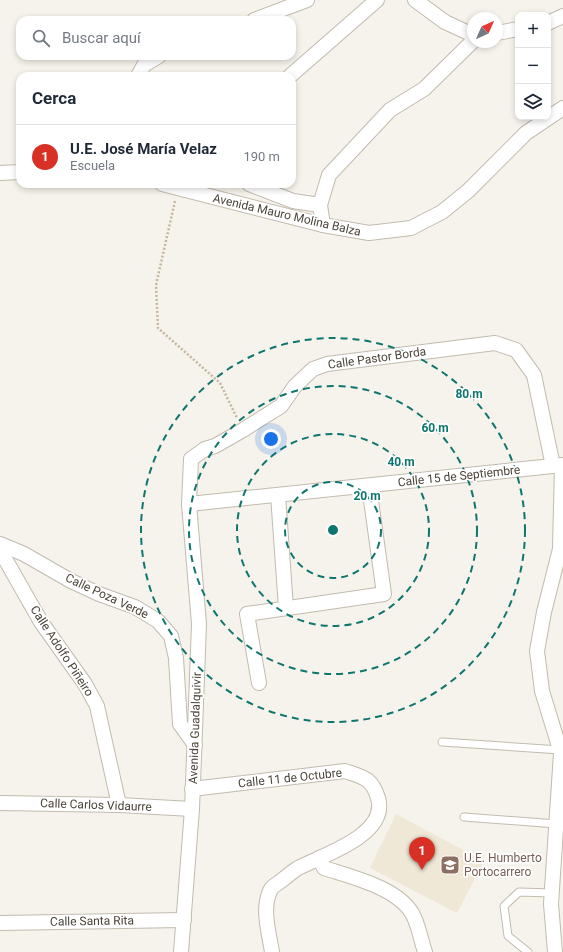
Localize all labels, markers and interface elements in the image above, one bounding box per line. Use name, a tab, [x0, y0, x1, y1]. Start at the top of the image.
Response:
north arrow	[467, 12, 503, 48]
map controls	[515, 12, 551, 120]
button: +	[515, 12, 551, 48]
search box	[16, 16, 296, 60]
icon: search	[30, 27, 52, 49]
text: Buscar aquí	[62, 29, 141, 47]
button: −	[515, 48, 551, 84]
button: layers	[515, 84, 551, 120]
text: Cerca	[32, 88, 76, 108]
text: U.E. José María Velaz	[70, 140, 217, 158]
text: 1	[41, 149, 49, 164]
text: 190 m	[243, 149, 280, 164]
text: Escuela	[70, 158, 115, 173]
street label: Avenida Mauro Molina Balza	[212, 191, 362, 239]
street label: Calle Pastor Borda	[327, 344, 427, 372]
text: 80 m	[455, 387, 483, 401]
text: 60 m	[421, 421, 449, 435]
your location	[261, 429, 281, 449]
text: 40 m	[387, 455, 415, 469]
street label: Calle 15 de Septiembre	[397, 463, 521, 489]
text: 20 m	[353, 489, 381, 503]
centre of rings	[326, 523, 340, 537]
street label: Calle Poza Verde	[63, 571, 151, 621]
street label: Calle Adolfo Piñeiro	[28, 603, 97, 699]
street label: Avenida Guadalquivir	[186, 672, 204, 784]
street label: Calle 11 de Octubre	[237, 766, 343, 790]
street label: Calle Carlos Vidaurre	[40, 796, 152, 814]
pin: 1	[409, 837, 435, 870]
place label: U.E. Humberto Portocarrero	[464, 851, 542, 879]
school or university icon: U.E. Humberto Portocarrero	[439, 854, 461, 876]
street label: Calle Santa Rita	[50, 913, 134, 929]

